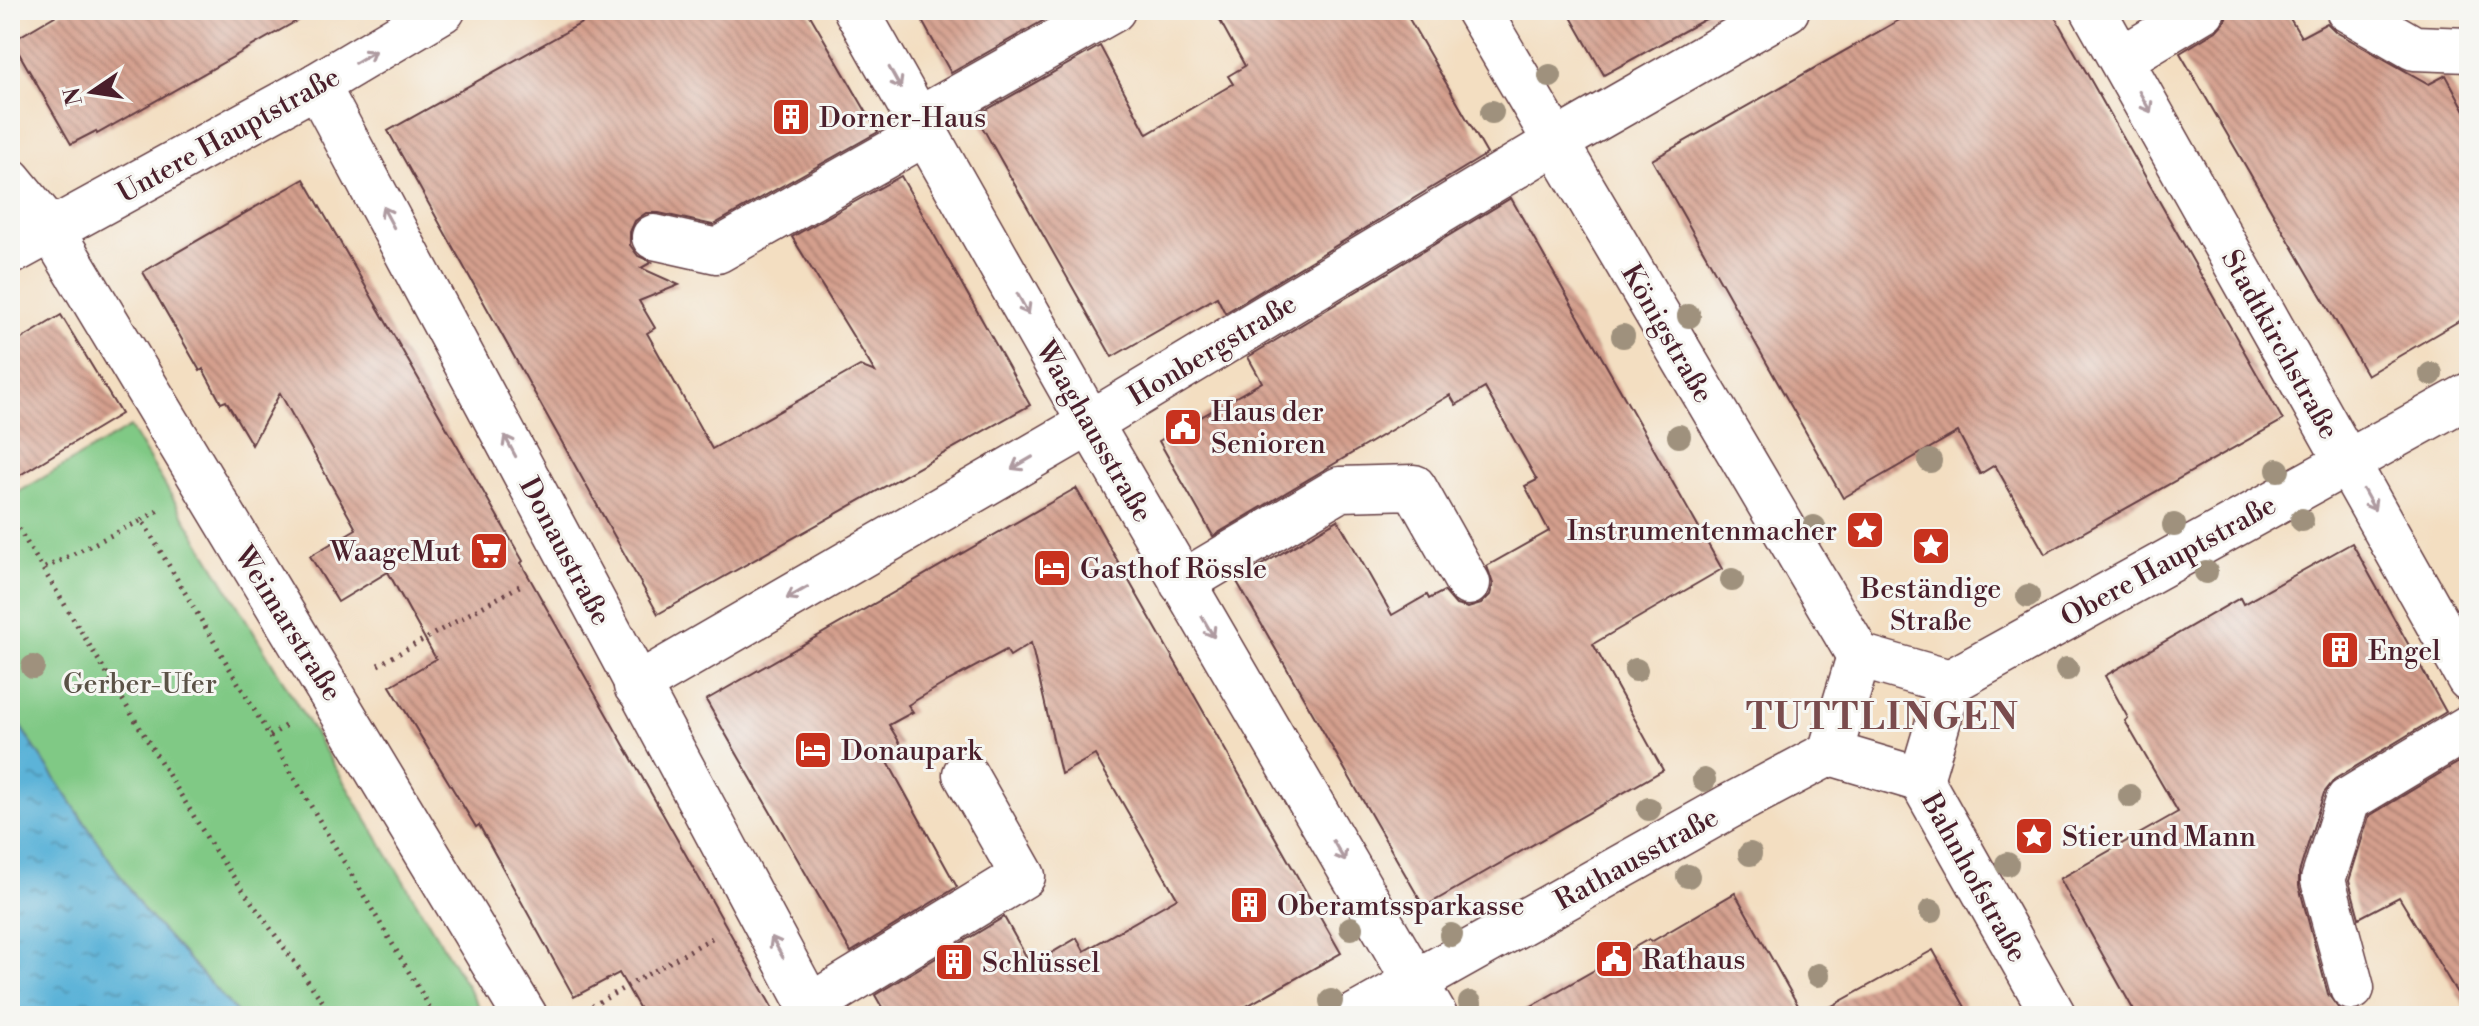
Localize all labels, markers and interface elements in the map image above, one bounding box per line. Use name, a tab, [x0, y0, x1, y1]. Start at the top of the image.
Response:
one-way arrow	[353, 48, 376, 64]
north arrow	[52, 52, 132, 132]
street label: Untere Hauptstraße	[111, 60, 346, 211]
one-way arrow	[887, 66, 903, 89]
text: N	[59, 84, 89, 108]
one-way arrow	[2138, 90, 2153, 114]
building icon: Dorner-Haus	[770, 96, 812, 138]
place label: Dorner-Haus	[819, 101, 986, 136]
one-way arrow	[379, 206, 395, 229]
street label: Stadtkirchstraße	[2213, 244, 2346, 446]
street label: Königstraße	[1613, 258, 1721, 410]
street label: Honbergstraße	[1122, 286, 1303, 414]
one-way arrow	[1015, 292, 1031, 315]
street label: Waaghausstraße	[1027, 334, 1160, 529]
place label: Haus der Senioren	[1211, 395, 1326, 462]
public building icon: Haus der Senioren	[1162, 406, 1204, 448]
one-way arrow	[502, 435, 518, 459]
one-way arrow	[1011, 455, 1034, 471]
street label: Donaustraße	[511, 472, 618, 632]
street label: Obere Hauptstraße	[2055, 488, 2283, 635]
one-way arrow	[2361, 488, 2377, 511]
place icon: Instrumentenmacher	[1844, 509, 1886, 551]
place label: Instrumentenmacher	[1567, 514, 1837, 549]
place icon: Beständige Straße	[1910, 525, 1952, 567]
supermarket icon: WaageMut	[468, 530, 510, 572]
place label: WaageMut	[329, 535, 461, 570]
street label: Weimarstraße	[226, 539, 349, 708]
hotel icon: Gasthof Rössle	[1031, 547, 1073, 589]
place label: Gasthof Rössle	[1080, 552, 1267, 587]
place label: Beständige Straße	[1860, 572, 2001, 639]
one-way arrow	[786, 585, 809, 601]
one-way arrow	[1200, 615, 1216, 638]
building icon: Engel	[2319, 629, 2361, 671]
place label: Engel	[2368, 634, 2441, 669]
park label: Gerber-Ufer	[63, 667, 217, 702]
district label: TUTTLINGEN	[1746, 696, 2020, 741]
hotel icon: Donaupark	[792, 729, 834, 771]
place label: Donaupark	[841, 734, 983, 769]
street label: Bahnhofstraße	[1912, 786, 2035, 968]
street label: Rathausstraße	[1549, 800, 1725, 919]
place icon: Stier und Mann	[2013, 815, 2055, 857]
place label: Stier und Mann	[2062, 820, 2256, 855]
one-way arrow	[1331, 839, 1347, 862]
building icon: Oberamtssparkasse	[1228, 884, 1270, 926]
place label: Oberamtssparkasse	[1277, 889, 1525, 924]
one-way arrow	[769, 936, 785, 960]
public building icon: Rathaus	[1593, 938, 1635, 980]
building icon: Schlüssel	[933, 941, 975, 983]
place label: Rathaus	[1642, 943, 1746, 978]
place label: Schlüssel	[982, 946, 1100, 981]

